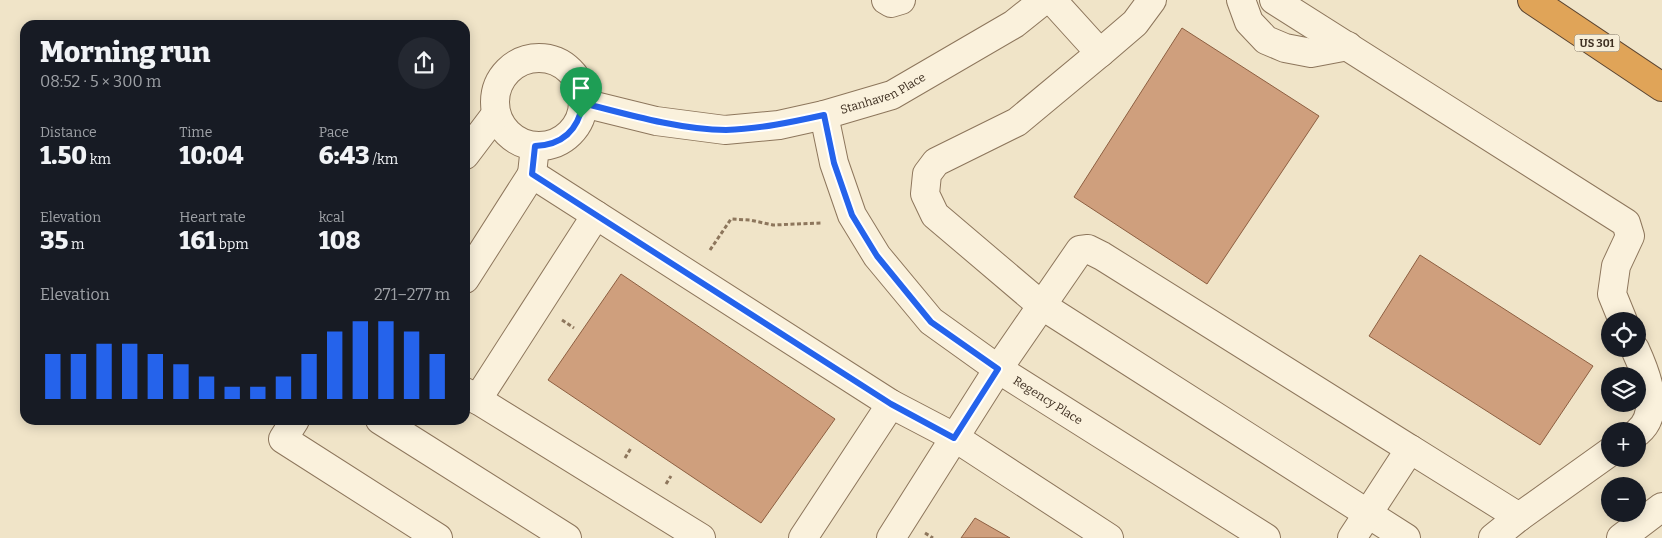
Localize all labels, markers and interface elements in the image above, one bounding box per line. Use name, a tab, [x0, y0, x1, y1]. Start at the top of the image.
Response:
road number: US 301	[1574, 34, 1620, 52]
text: Morning run	[40, 36, 210, 69]
button: share	[398, 37, 450, 89]
pin	[560, 67, 602, 118]
street label: Stanhaven Place	[839, 70, 928, 117]
text: 08:52 · 5 × 300 m	[40, 72, 161, 91]
icon: arrive	[567, 74, 595, 102]
text: Distance	[40, 124, 97, 141]
text: Time	[179, 124, 212, 141]
text: Pace	[319, 124, 349, 141]
text: 1.50	[40, 141, 87, 171]
text: 10:04	[179, 141, 244, 171]
text: 6:43	[319, 141, 370, 171]
text: km	[87, 151, 111, 168]
text: /km	[370, 151, 398, 168]
text: Elevation	[40, 209, 101, 226]
text: Heart rate	[179, 209, 246, 226]
text: kcal	[319, 209, 345, 226]
text: 35	[40, 226, 68, 256]
text: 161	[179, 226, 216, 256]
text: 108	[319, 226, 361, 256]
text: m	[68, 236, 84, 253]
text: bpm	[216, 236, 249, 253]
text: Elevation	[40, 285, 110, 304]
text: 271–277 m	[374, 285, 450, 304]
map controls	[1601, 312, 1646, 522]
button: locate	[1601, 312, 1646, 357]
button: layers	[1601, 367, 1646, 412]
street label: Regency Place	[1011, 373, 1085, 427]
button: +	[1601, 422, 1646, 467]
button: −	[1601, 477, 1646, 522]

